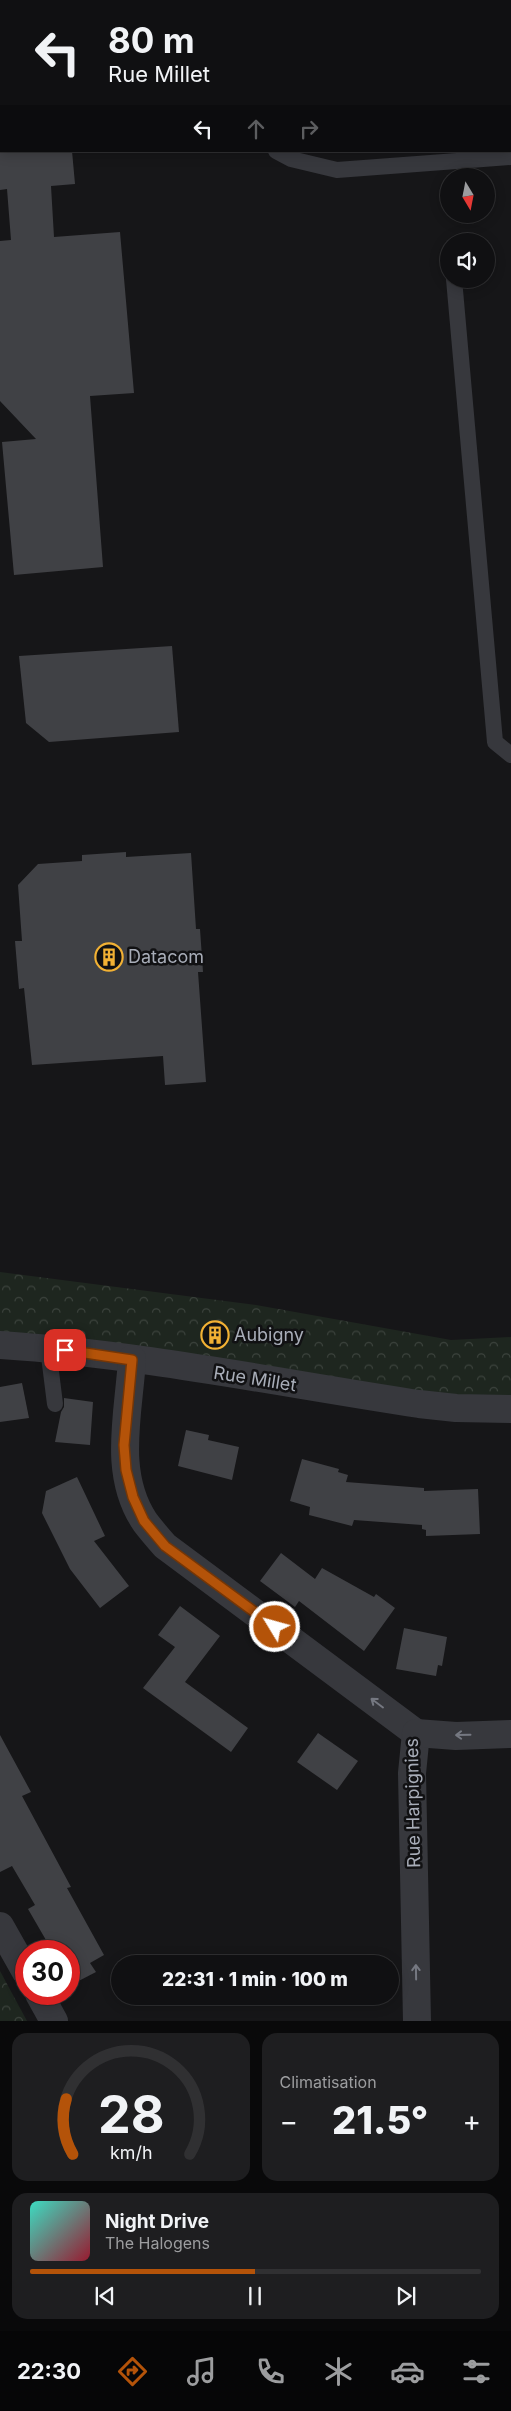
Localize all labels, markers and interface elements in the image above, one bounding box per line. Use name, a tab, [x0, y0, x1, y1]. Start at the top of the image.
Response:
text: 80 m	[108, 19, 195, 61]
icon: left	[25, 20, 90, 85]
text: Rue Millet	[108, 61, 210, 87]
icon: left	[189, 115, 217, 143]
icon: ahead	[242, 115, 270, 143]
icon: right	[295, 115, 323, 143]
north arrow	[440, 168, 495, 222]
map controls	[440, 168, 495, 288]
button: sound	[440, 233, 495, 288]
building icon: Datacom	[94, 942, 124, 972]
place label: Datacom	[128, 946, 204, 967]
building icon: Aubigny	[200, 1320, 230, 1350]
place label: Aubigny	[234, 1324, 304, 1345]
pin	[44, 1329, 86, 1371]
icon: arrive	[51, 1336, 79, 1364]
street label: Rue Millet	[212, 1362, 298, 1395]
position arrow	[248, 1600, 300, 1652]
one-way arrow	[371, 1698, 384, 1709]
one-way arrow	[456, 1730, 472, 1740]
street label: Rue Harpignies	[401, 1738, 424, 1868]
speed limit sign: 30	[15, 1940, 80, 2005]
one-way arrow	[411, 1965, 421, 1981]
text: 22:31 · 1 min · 100 m	[162, 1968, 348, 1991]
text: Climatisation	[280, 2072, 377, 2092]
text: 28	[97, 2083, 164, 2146]
text: 21.5°	[332, 2097, 428, 2143]
text: −	[280, 2104, 298, 2138]
text: +	[462, 2104, 481, 2138]
text: km/h	[110, 2142, 152, 2163]
text: Night Drive	[105, 2210, 209, 2233]
text: The Halogens	[105, 2233, 210, 2253]
icon: previous	[91, 2282, 119, 2310]
icon: pause	[241, 2282, 269, 2310]
icon: next	[392, 2282, 420, 2310]
icon: directions	[115, 2354, 150, 2389]
icon: music	[184, 2354, 219, 2389]
icon: phone	[253, 2354, 288, 2389]
icon: climate	[321, 2354, 356, 2389]
icon: car	[390, 2354, 425, 2389]
icon: filters	[459, 2354, 494, 2389]
text: 22:30	[17, 2358, 81, 2384]

